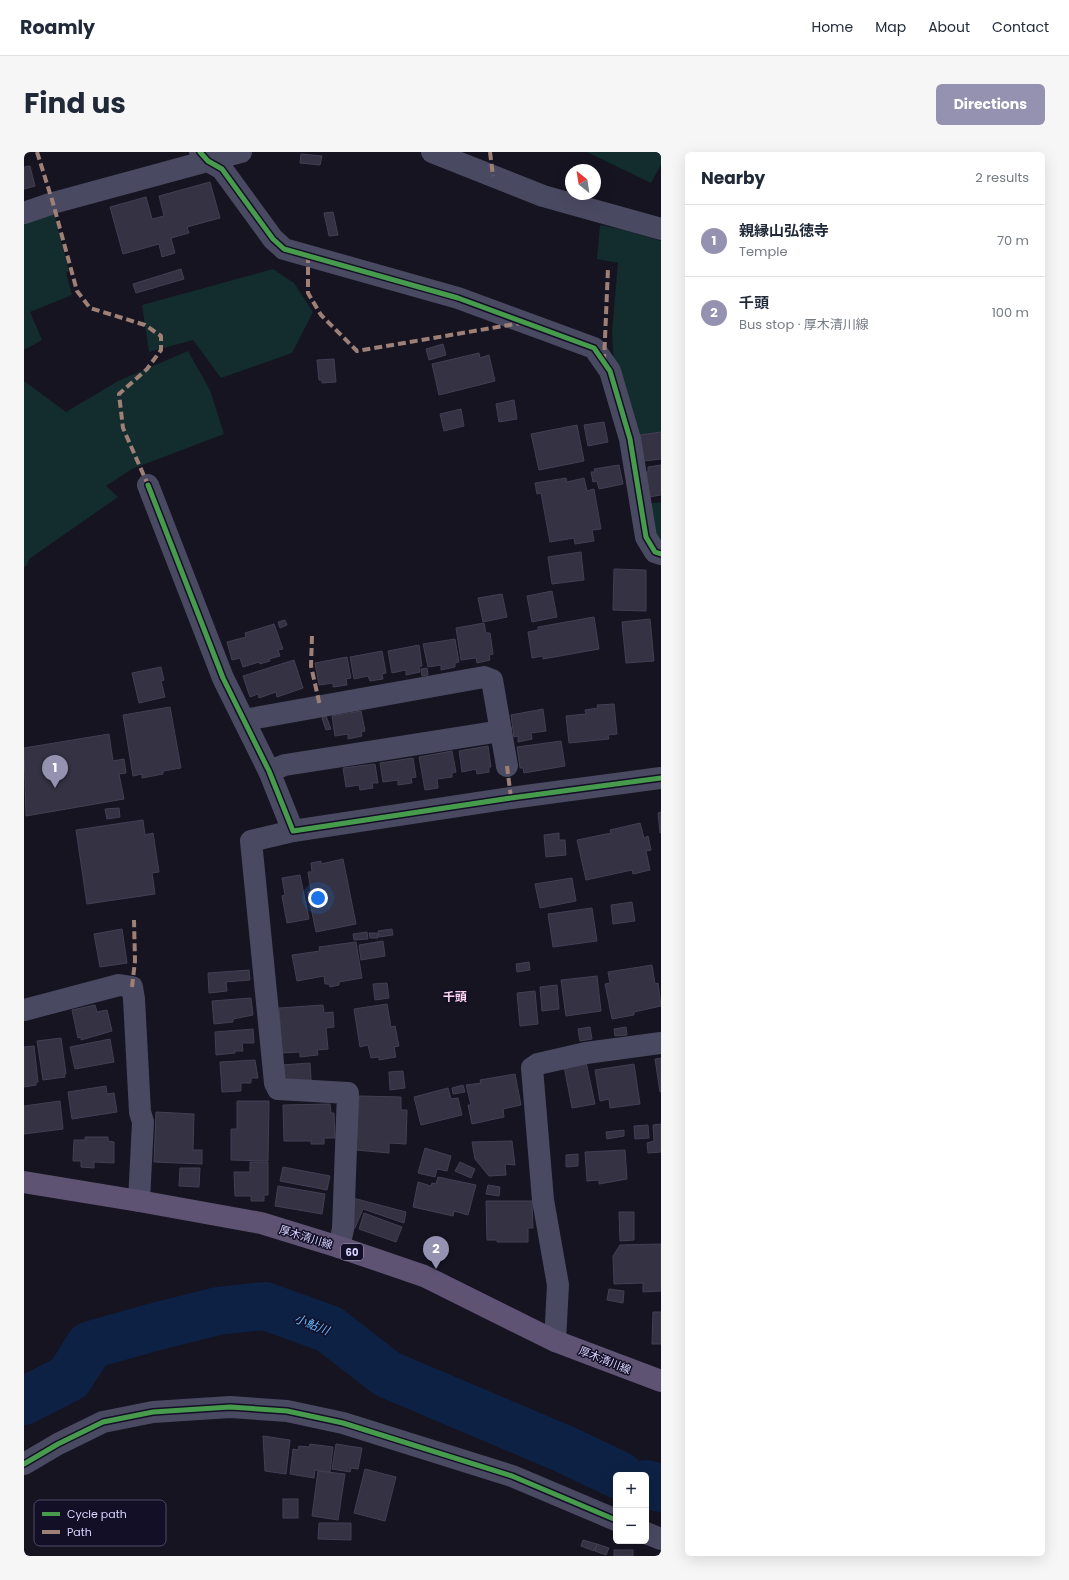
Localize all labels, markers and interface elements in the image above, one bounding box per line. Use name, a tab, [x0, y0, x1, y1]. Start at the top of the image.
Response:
text: Roamly	[20, 14, 95, 41]
text: Home	[811, 17, 853, 37]
text: Map	[875, 17, 906, 37]
text: About	[928, 17, 970, 37]
text: Contact	[992, 17, 1049, 37]
text: Find us	[24, 84, 126, 123]
button: Directions	[936, 84, 1045, 125]
north arrow	[565, 164, 601, 200]
text: Nearby	[701, 166, 765, 190]
text: 2 results	[975, 168, 1029, 187]
text: 親縁山弘徳寺	[739, 220, 829, 241]
text: 1	[712, 231, 716, 250]
text: 70 m	[997, 231, 1029, 250]
text: Temple	[739, 242, 788, 261]
text: 千頭	[739, 292, 769, 313]
text: 2	[710, 303, 718, 322]
text: 100 m	[992, 303, 1029, 322]
text: Bus stop · 厚木清川線	[739, 315, 869, 334]
pin: 1	[42, 755, 68, 788]
your location	[308, 888, 328, 908]
district label: 千頭	[443, 988, 467, 1005]
street label: 厚木清川線	[277, 1221, 335, 1253]
pin: 2	[423, 1236, 449, 1269]
road number: 60	[341, 1244, 363, 1260]
water label: 小鮎川	[292, 1309, 334, 1339]
street label: 厚木清川線	[577, 1342, 633, 1378]
map controls	[613, 1472, 649, 1544]
button: +	[613, 1472, 649, 1508]
legend	[34, 1500, 166, 1546]
text: Cycle path	[67, 1506, 127, 1522]
button: −	[613, 1508, 649, 1544]
text: Path	[67, 1524, 92, 1540]

